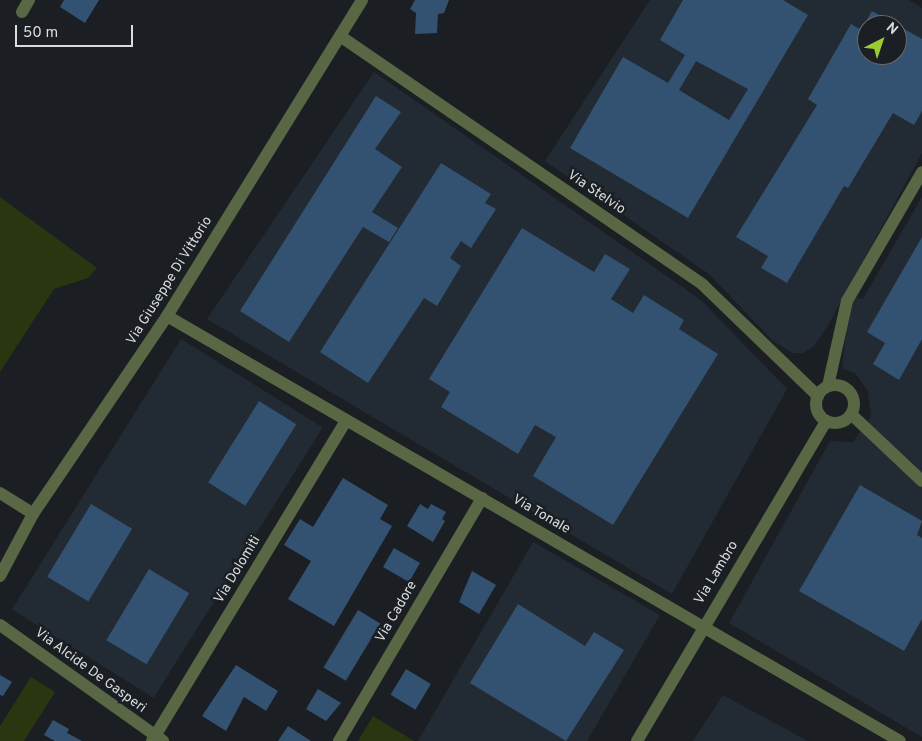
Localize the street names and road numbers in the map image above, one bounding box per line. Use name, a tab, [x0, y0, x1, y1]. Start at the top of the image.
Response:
street label: Via Stelvio	[564, 167, 628, 219]
street label: Via Giuseppe Di Vittorio	[123, 213, 217, 349]
street label: Via Tonale	[509, 492, 573, 538]
street label: Via Dolomiti	[211, 533, 265, 607]
street label: Via Lambro	[691, 538, 743, 608]
street label: Via Cadore	[373, 578, 421, 646]
street label: Via Alcide De Gasperi	[31, 625, 149, 717]

